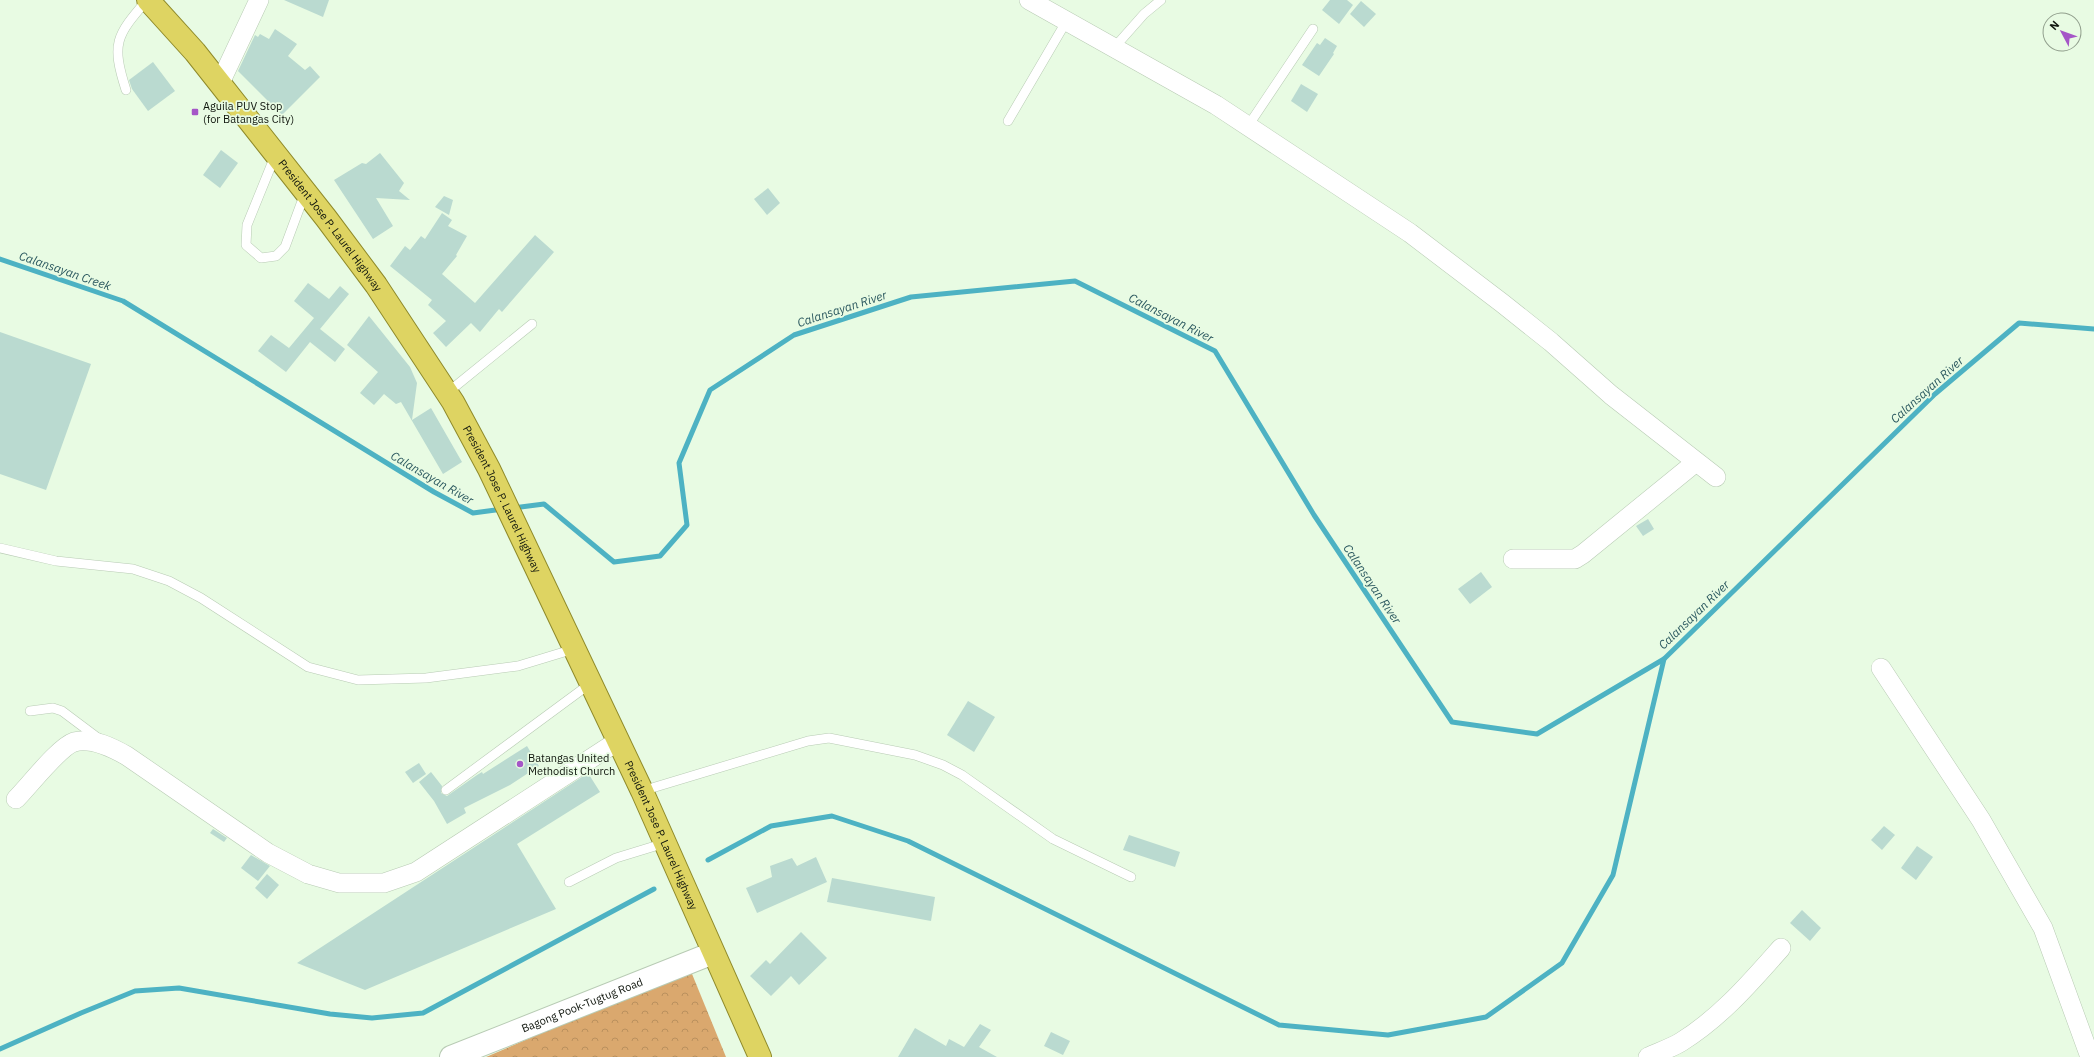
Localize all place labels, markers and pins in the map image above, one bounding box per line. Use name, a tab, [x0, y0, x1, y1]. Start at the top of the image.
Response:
place label: Aguila PUV Stop (for Batangas City)	[203, 99, 294, 126]
marker: Aguila PUV Stop (for Batangas City)	[190, 107, 200, 117]
place label: Batangas United Methodist Church	[528, 751, 615, 778]
marker: Batangas United Methodist Church	[515, 759, 525, 769]

